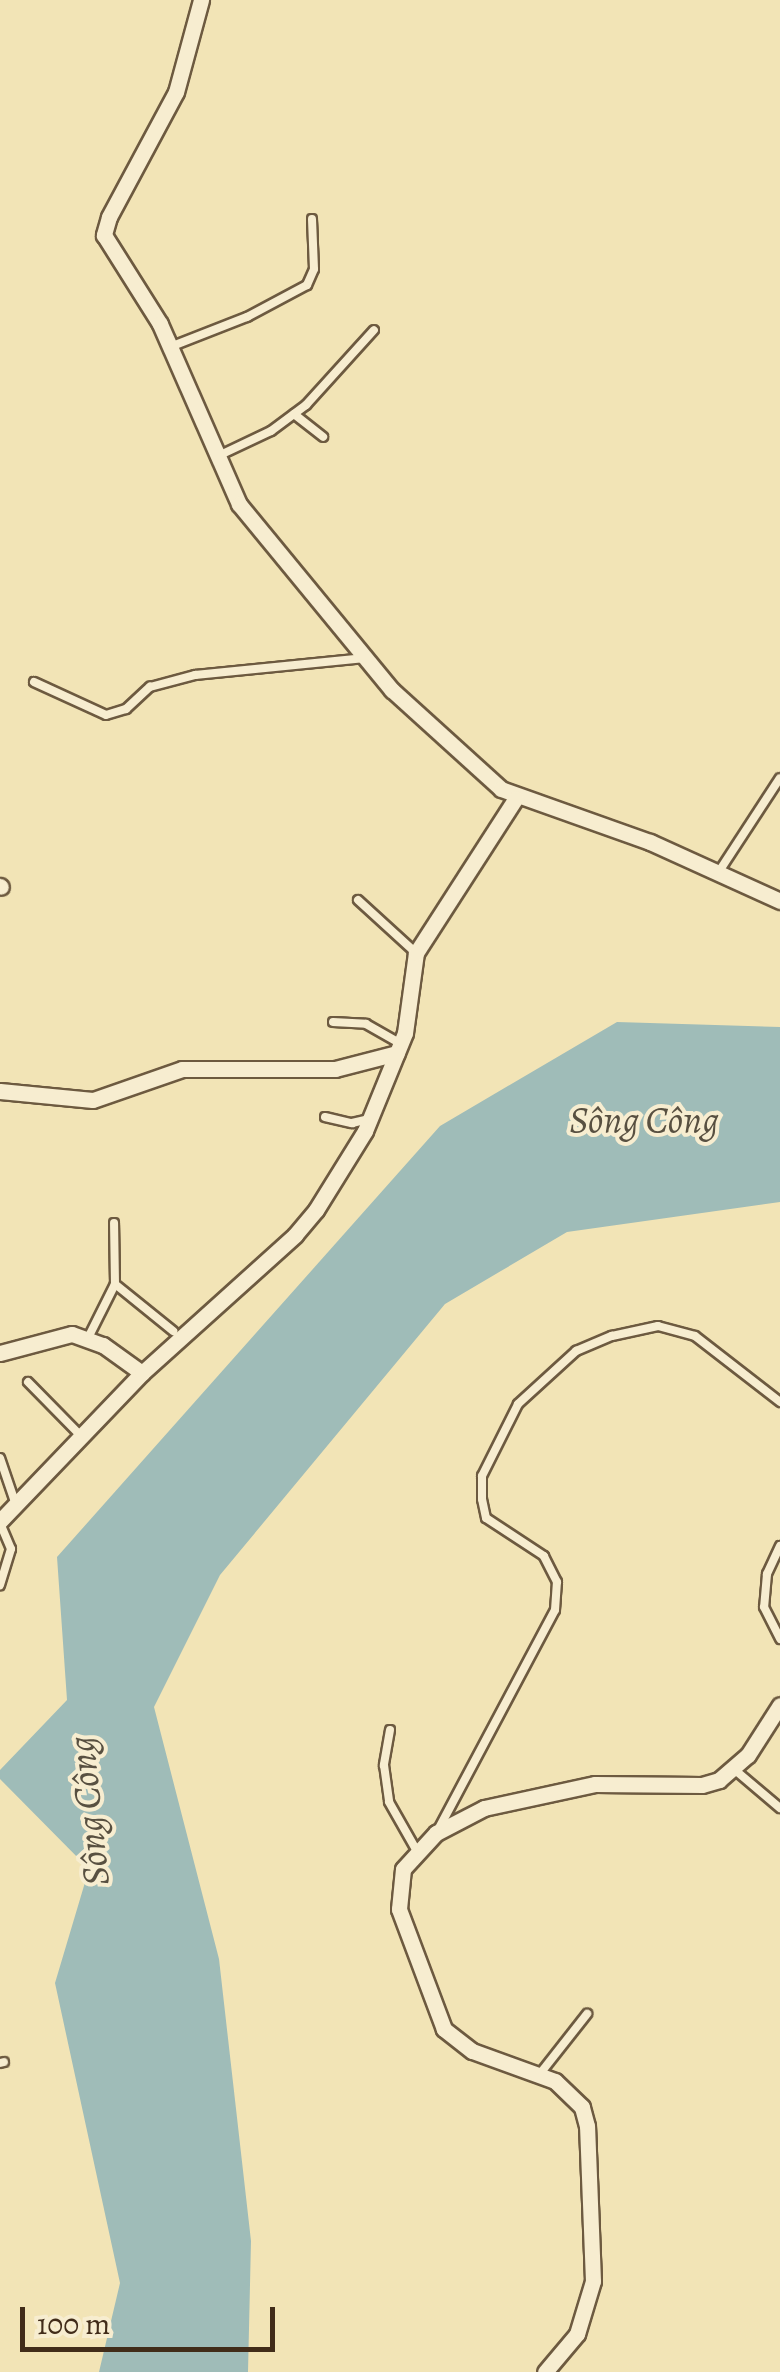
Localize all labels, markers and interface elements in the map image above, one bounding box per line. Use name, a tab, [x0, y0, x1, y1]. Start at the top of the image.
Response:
water label: Sông Công	[569, 1098, 719, 1144]
water label: Sông Công	[59, 1734, 119, 1888]
scale bar	[25, 2287, 280, 2349]
text: 100 m	[37, 2304, 110, 2344]

